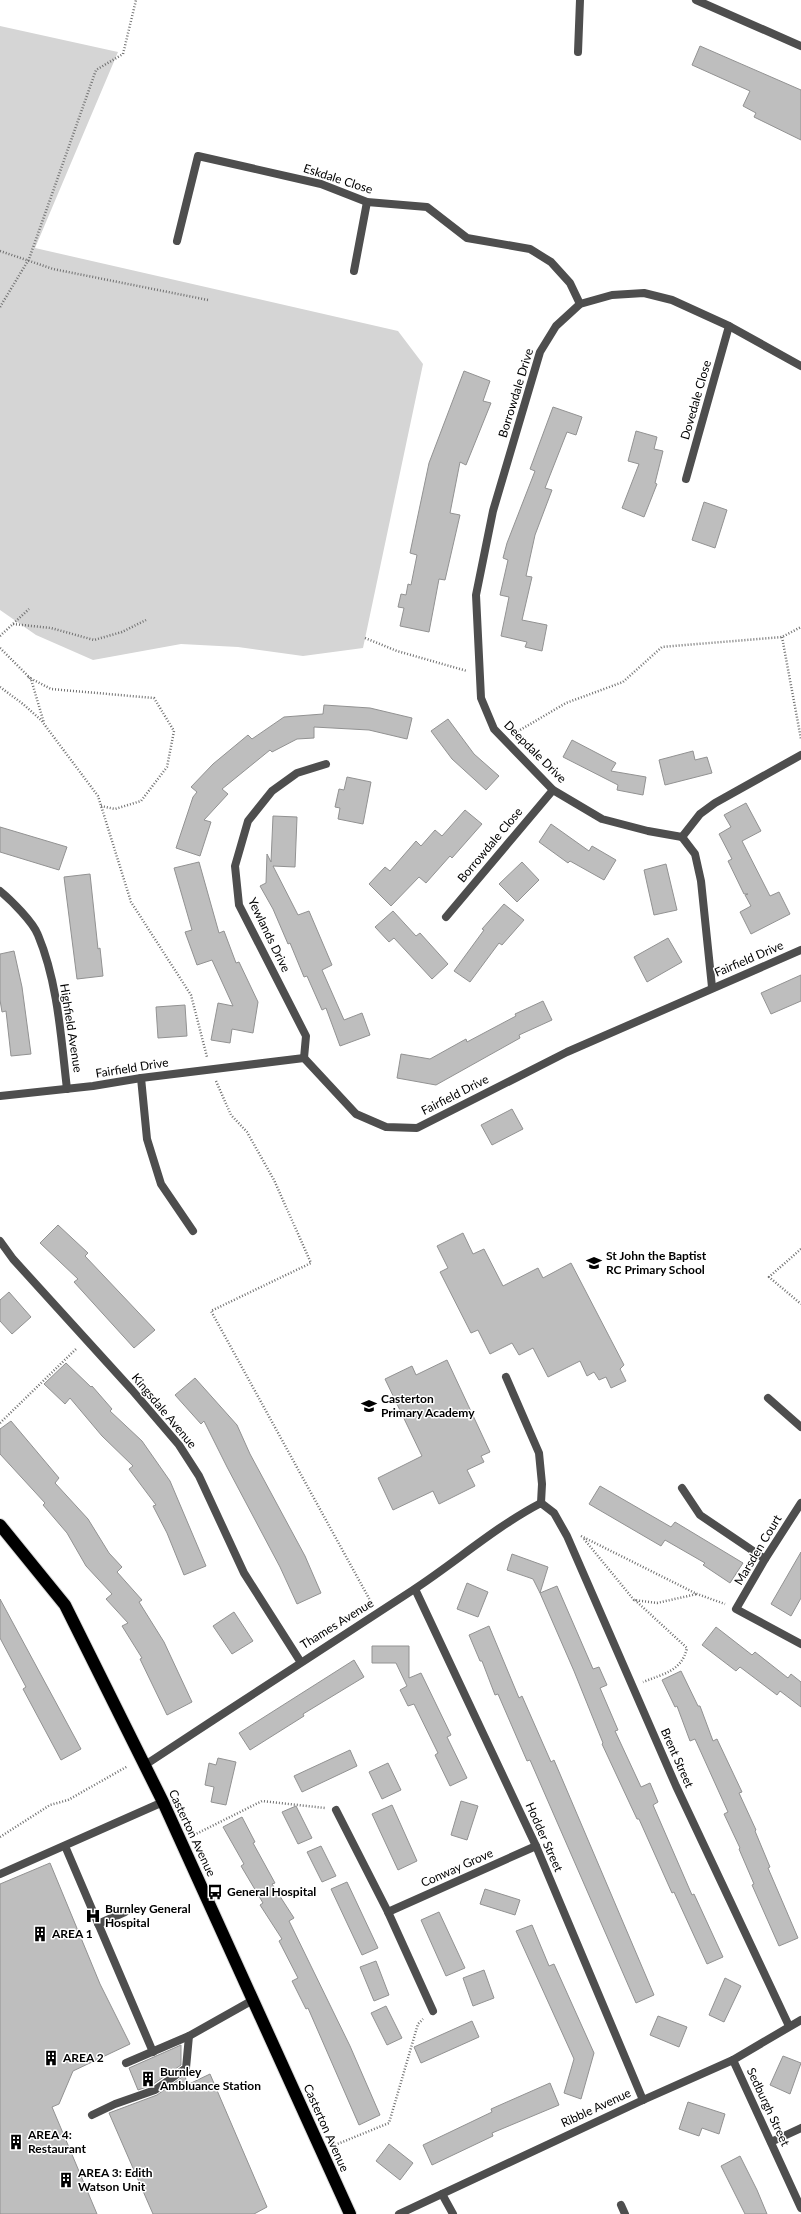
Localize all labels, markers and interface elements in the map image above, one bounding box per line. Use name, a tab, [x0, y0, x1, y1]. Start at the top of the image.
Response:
street label: Eskdale Close	[302, 160, 375, 197]
street label: Borrowdale Drive	[495, 346, 536, 439]
street label: Dovedale Close	[677, 358, 714, 441]
street label: Deepdale Drive	[501, 717, 570, 786]
street label: Borrowdale Close	[454, 804, 525, 885]
street label: Yewlands Drive	[245, 895, 294, 974]
street label: Fairfield Drive	[712, 937, 786, 980]
street label: Highfield Avenue	[57, 982, 86, 1074]
street label: Fairfield Drive	[94, 1054, 169, 1081]
street label: Fairfield Drive	[419, 1071, 491, 1118]
place label: St John the Baptist RC Primary School	[606, 1248, 707, 1277]
school or university icon: St John the Baptist RC Primary School	[585, 1254, 603, 1272]
street label: Kingsdale Avenue	[129, 1370, 200, 1451]
place label: Casterton Primary Academy	[381, 1391, 475, 1420]
school or university icon: Casterton Primary Academy	[360, 1397, 378, 1415]
street label: Marsden Court	[731, 1511, 785, 1588]
street label: Thames Avenue	[297, 1595, 376, 1652]
street label: Brent Street	[658, 1726, 698, 1791]
street label: Casterton Avenue	[166, 1787, 219, 1879]
street label: Hodder Street	[522, 1800, 567, 1874]
street label: Conway Grove	[418, 1845, 495, 1890]
bus stop icon: General Hospital	[206, 1883, 224, 1901]
place label: General Hospital	[227, 1884, 316, 1899]
place label: Burnley General Hospital	[105, 1901, 191, 1930]
hospital icon: Burnley General Hospital	[84, 1907, 102, 1925]
building icon: AREA 1	[31, 1925, 49, 1943]
place label: AREA 1	[51, 1926, 93, 1941]
building icon: AREA 2	[42, 2049, 60, 2067]
place label: AREA 2	[62, 2050, 104, 2065]
place label: Burnley Ambluance Station	[159, 2064, 261, 2093]
street label: Sedburgh Street	[744, 2065, 793, 2149]
building icon: Burnley Ambluance Station	[139, 2070, 157, 2088]
street label: Casterton Avenue	[300, 2082, 352, 2174]
street label: Ribble Avenue	[558, 2085, 633, 2130]
place label: AREA 4: Restaurant	[27, 2127, 86, 2156]
building icon: AREA 4: Restaurant	[7, 2133, 25, 2151]
place label: AREA 3: Edith Watson Unit	[77, 2165, 153, 2194]
building icon: AREA 3: Edith Watson Unit	[57, 2171, 75, 2189]

